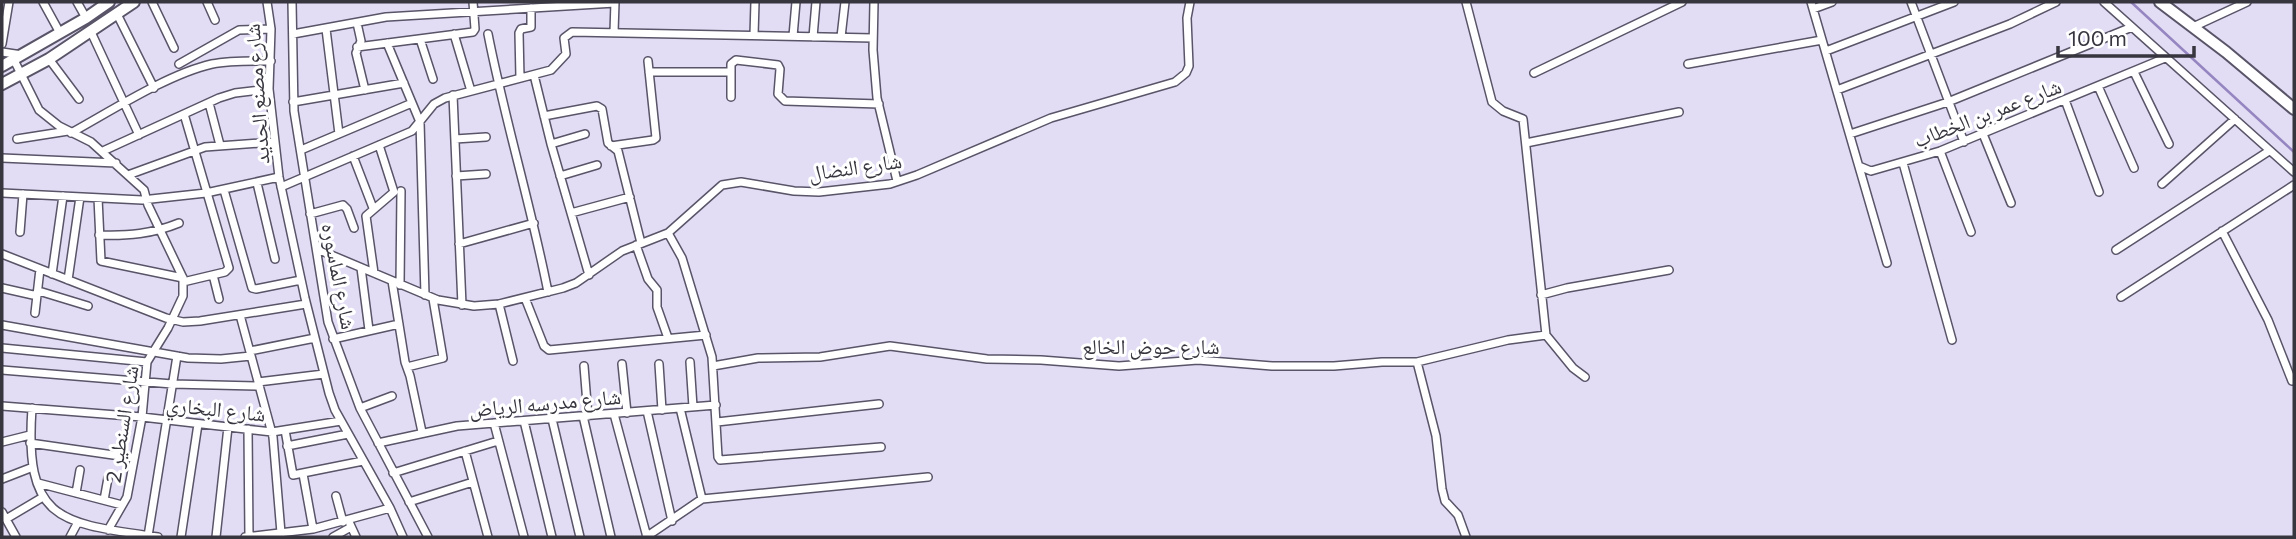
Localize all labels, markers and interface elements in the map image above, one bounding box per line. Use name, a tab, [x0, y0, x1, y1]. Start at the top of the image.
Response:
scale bar	[2058, 14, 2194, 58]
street label: شارع مصنع الحديد	[239, 23, 275, 165]
text: 100 m	[2068, 25, 2127, 50]
street label: شارع عمر بن الخطاب	[1910, 72, 2065, 153]
street label: شارع النضال	[807, 147, 903, 187]
street label: شارع الماسوره	[315, 221, 363, 332]
street label: شارع حوض الخالع	[1082, 333, 1220, 360]
street label: شارع السنطير 2	[99, 364, 145, 485]
street label: شارع مدرسه الرياض	[468, 383, 622, 423]
street label: شارع البخاري	[164, 390, 267, 431]

